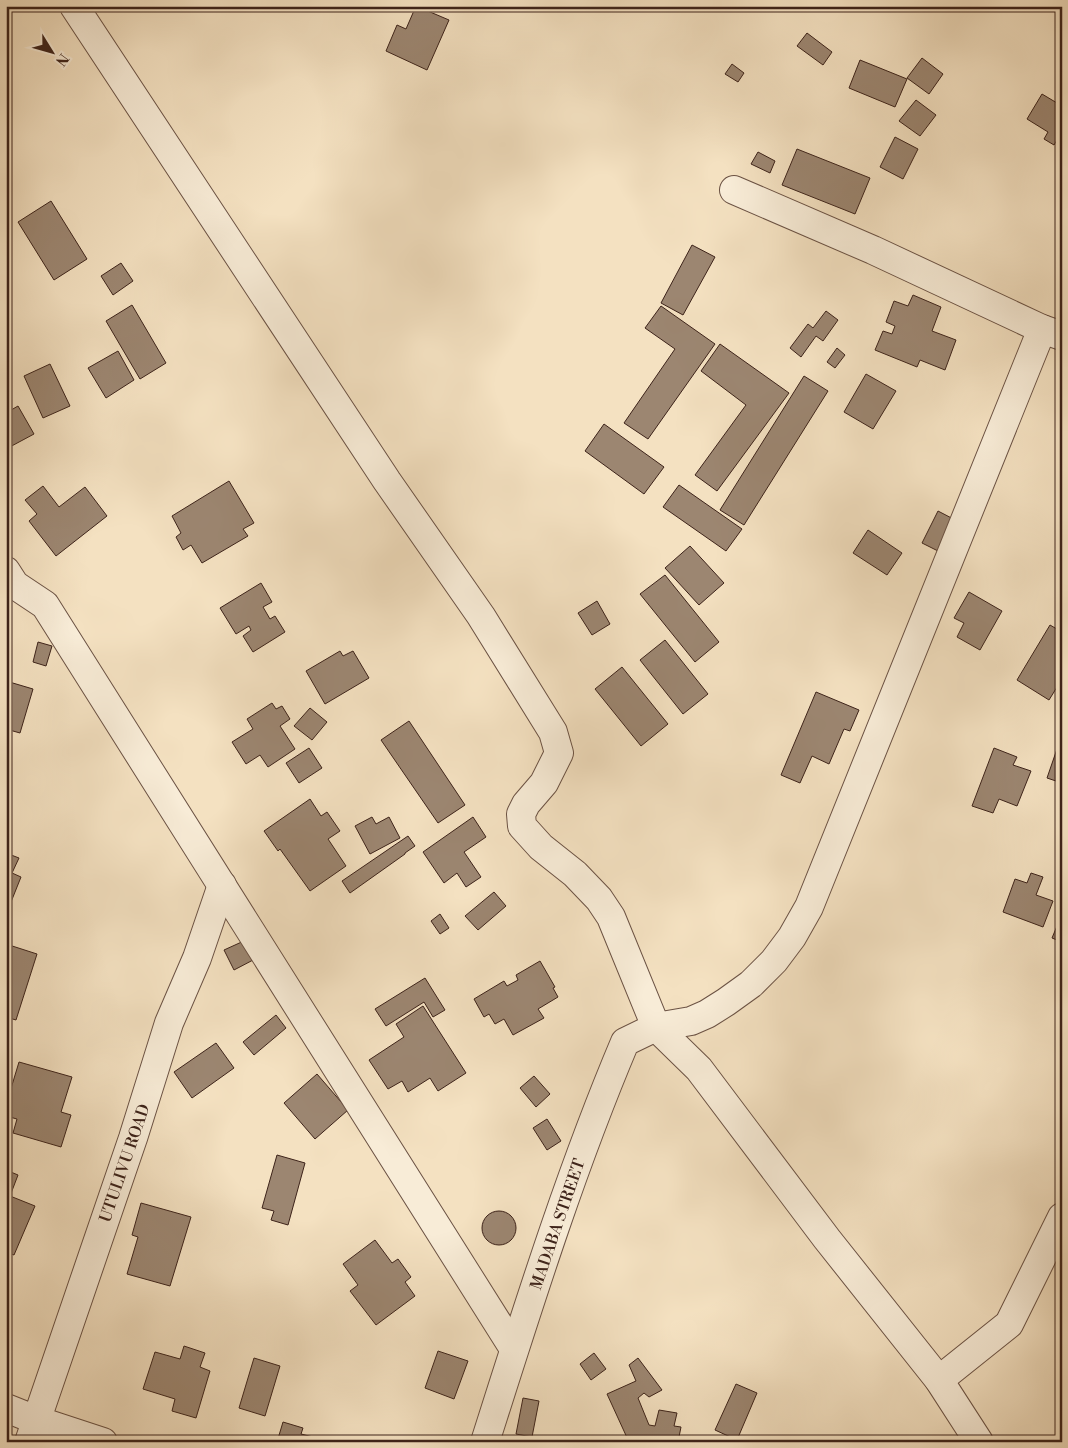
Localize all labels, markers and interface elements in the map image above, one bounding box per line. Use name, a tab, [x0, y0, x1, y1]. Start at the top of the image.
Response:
north arrow	[28, 28, 78, 78]
text: N	[51, 49, 72, 69]
street label: UTULIVU ROAD	[95, 1101, 155, 1225]
street label: MADABA STREET	[526, 1156, 590, 1292]

